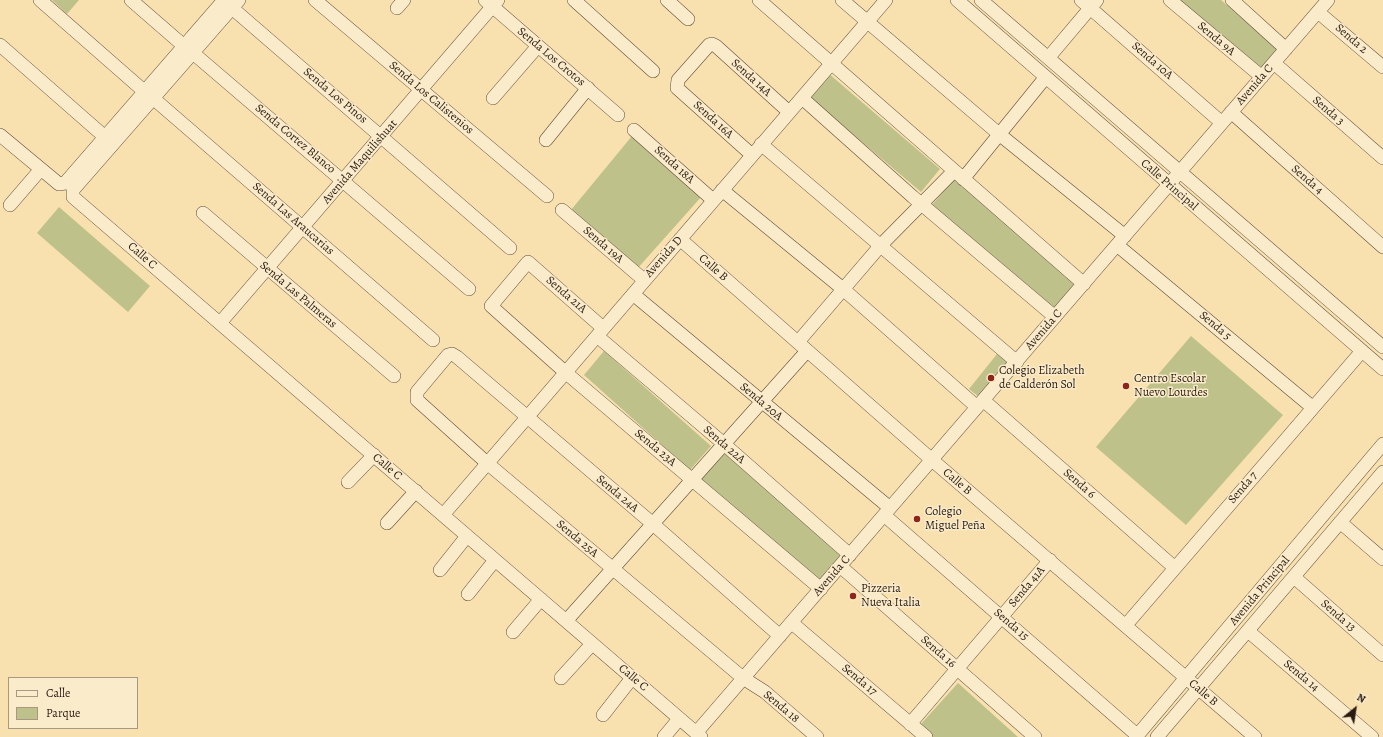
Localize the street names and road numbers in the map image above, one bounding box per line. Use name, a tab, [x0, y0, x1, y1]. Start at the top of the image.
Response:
street label: Senda 9A	[1194, 19, 1238, 59]
street label: Senda 2	[1332, 21, 1370, 57]
street label: Senda Los Crotos	[514, 24, 588, 90]
street label: Senda 10A	[1128, 39, 1176, 83]
street label: Senda 14A	[728, 56, 774, 100]
street label: Senda Los Calistenios	[386, 58, 476, 138]
street label: Avenida C	[1233, 62, 1277, 108]
street label: Senda Los Pinos	[300, 65, 370, 127]
street label: Senda 3	[1309, 93, 1347, 129]
street label: Senda 16A	[690, 98, 736, 142]
street label: Senda Cortez Blanco	[252, 101, 338, 177]
street label: Avenida Maquilishuat	[319, 117, 401, 207]
street label: Senda 18A	[651, 143, 697, 187]
street label: Calle Principal	[1137, 156, 1201, 214]
street label: Senda 4	[1288, 162, 1326, 198]
street label: Senda Las Araucarias	[249, 180, 337, 258]
street label: Senda 19A	[580, 223, 626, 267]
street label: Avenida D	[642, 233, 686, 281]
street label: Calle C	[124, 239, 160, 273]
street label: Calle B	[695, 251, 731, 285]
street label: Senda Las Palmeras	[256, 258, 340, 332]
street label: Senda 21A	[543, 273, 589, 317]
street label: Avenida C	[1022, 307, 1066, 353]
street label: Senda 5	[1196, 308, 1234, 344]
street label: Senda 20A	[737, 380, 785, 424]
street label: Senda 22A	[700, 423, 748, 467]
street label: Senda 23A	[631, 426, 679, 470]
street label: Calle C	[369, 450, 405, 484]
street label: Calle B	[939, 466, 975, 498]
street label: Senda 6	[1060, 466, 1098, 502]
street label: Senda 7	[1225, 469, 1261, 507]
street label: Senda 24A	[593, 472, 641, 516]
street label: Senda 25A	[553, 517, 601, 561]
street label: Avenida C	[810, 553, 854, 599]
street label: Avenida Principal	[1227, 553, 1293, 629]
street label: Senda 41A	[1006, 564, 1048, 610]
street label: Senda 13	[1318, 597, 1358, 635]
street label: Senda 15	[991, 606, 1031, 644]
street label: Senda 16	[917, 633, 959, 671]
street label: Senda 14	[1280, 657, 1322, 695]
street label: Calle C	[615, 661, 651, 695]
street label: Senda 17	[838, 661, 880, 699]
street label: Calle B	[1185, 677, 1221, 709]
street label: Senda 18	[760, 688, 802, 726]

